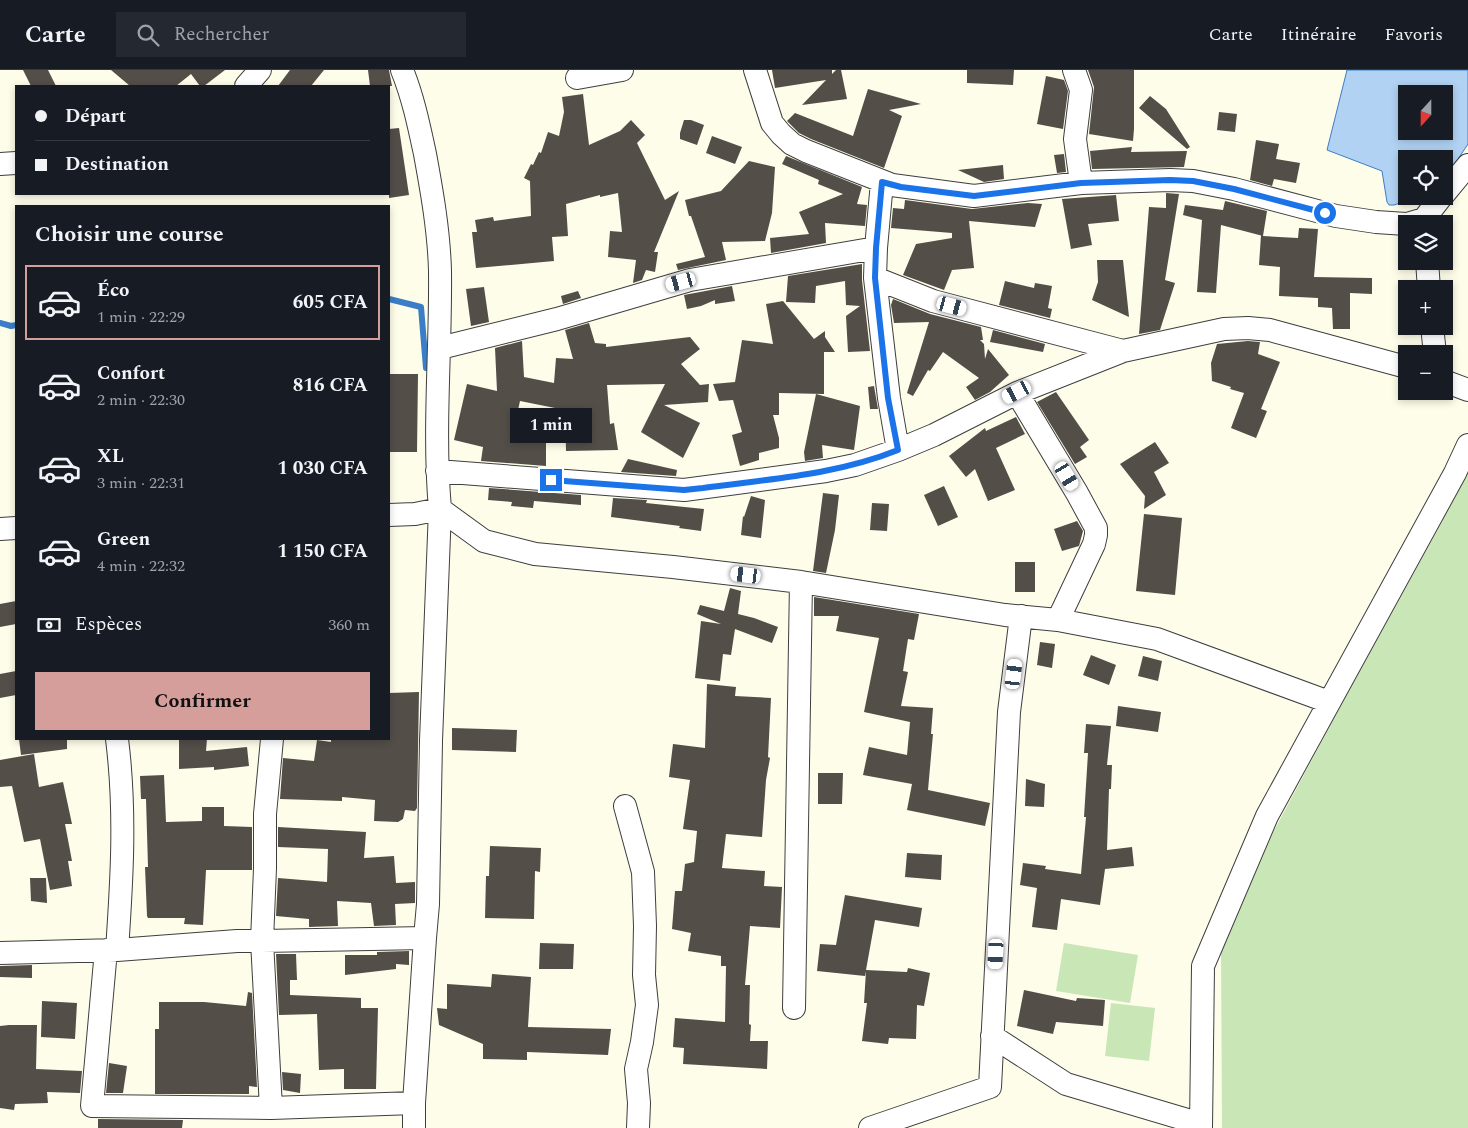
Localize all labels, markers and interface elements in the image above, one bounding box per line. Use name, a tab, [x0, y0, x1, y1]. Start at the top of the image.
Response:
search box	[116, 12, 466, 57]
text: Carte	[25, 17, 86, 53]
text: Rechercher	[174, 20, 269, 49]
icon: search	[134, 21, 162, 49]
text: Carte	[1209, 21, 1253, 48]
text: Itinéraire	[1281, 21, 1357, 48]
text: Favoris	[1385, 21, 1443, 48]
north arrow	[1398, 85, 1452, 140]
map controls	[1398, 85, 1453, 400]
text: Départ	[65, 102, 126, 131]
text: Destination	[65, 150, 169, 179]
button: locate	[1398, 150, 1453, 205]
route start	[1314, 202, 1336, 224]
button: layers	[1398, 215, 1453, 270]
text: Choisir une course	[35, 218, 224, 251]
car	[664, 271, 697, 293]
text: Éco	[97, 276, 129, 305]
icon: car	[37, 280, 82, 325]
button: +	[1398, 280, 1453, 335]
text: 605 CFA	[293, 288, 368, 317]
car	[935, 295, 968, 317]
text: 1 min · 22:29	[97, 305, 185, 329]
button: −	[1398, 345, 1453, 400]
text: Confort	[97, 359, 165, 388]
icon: car	[37, 363, 82, 408]
text: 816 CFA	[293, 371, 368, 400]
car	[1000, 379, 1033, 405]
text: 2 min · 22:30	[97, 388, 185, 412]
callout: 1 min	[510, 408, 592, 442]
text: 1 min	[530, 413, 572, 437]
text: XL	[97, 442, 124, 471]
icon: car	[37, 446, 82, 491]
text: 1 030 CFA	[277, 454, 368, 483]
car	[1052, 459, 1081, 493]
route end	[540, 469, 562, 491]
text: 3 min · 22:31	[97, 471, 185, 495]
text: Green	[97, 525, 150, 554]
icon: car	[37, 529, 82, 574]
text: 1 150 CFA	[277, 537, 368, 566]
text: 4 min · 22:32	[97, 554, 185, 578]
car	[730, 566, 761, 584]
text: Espèces	[75, 610, 142, 639]
icon: cash	[35, 611, 63, 639]
text: 360 m	[328, 613, 370, 637]
car	[1004, 658, 1023, 690]
button: Confirmer	[35, 672, 370, 730]
car	[987, 939, 1004, 969]

